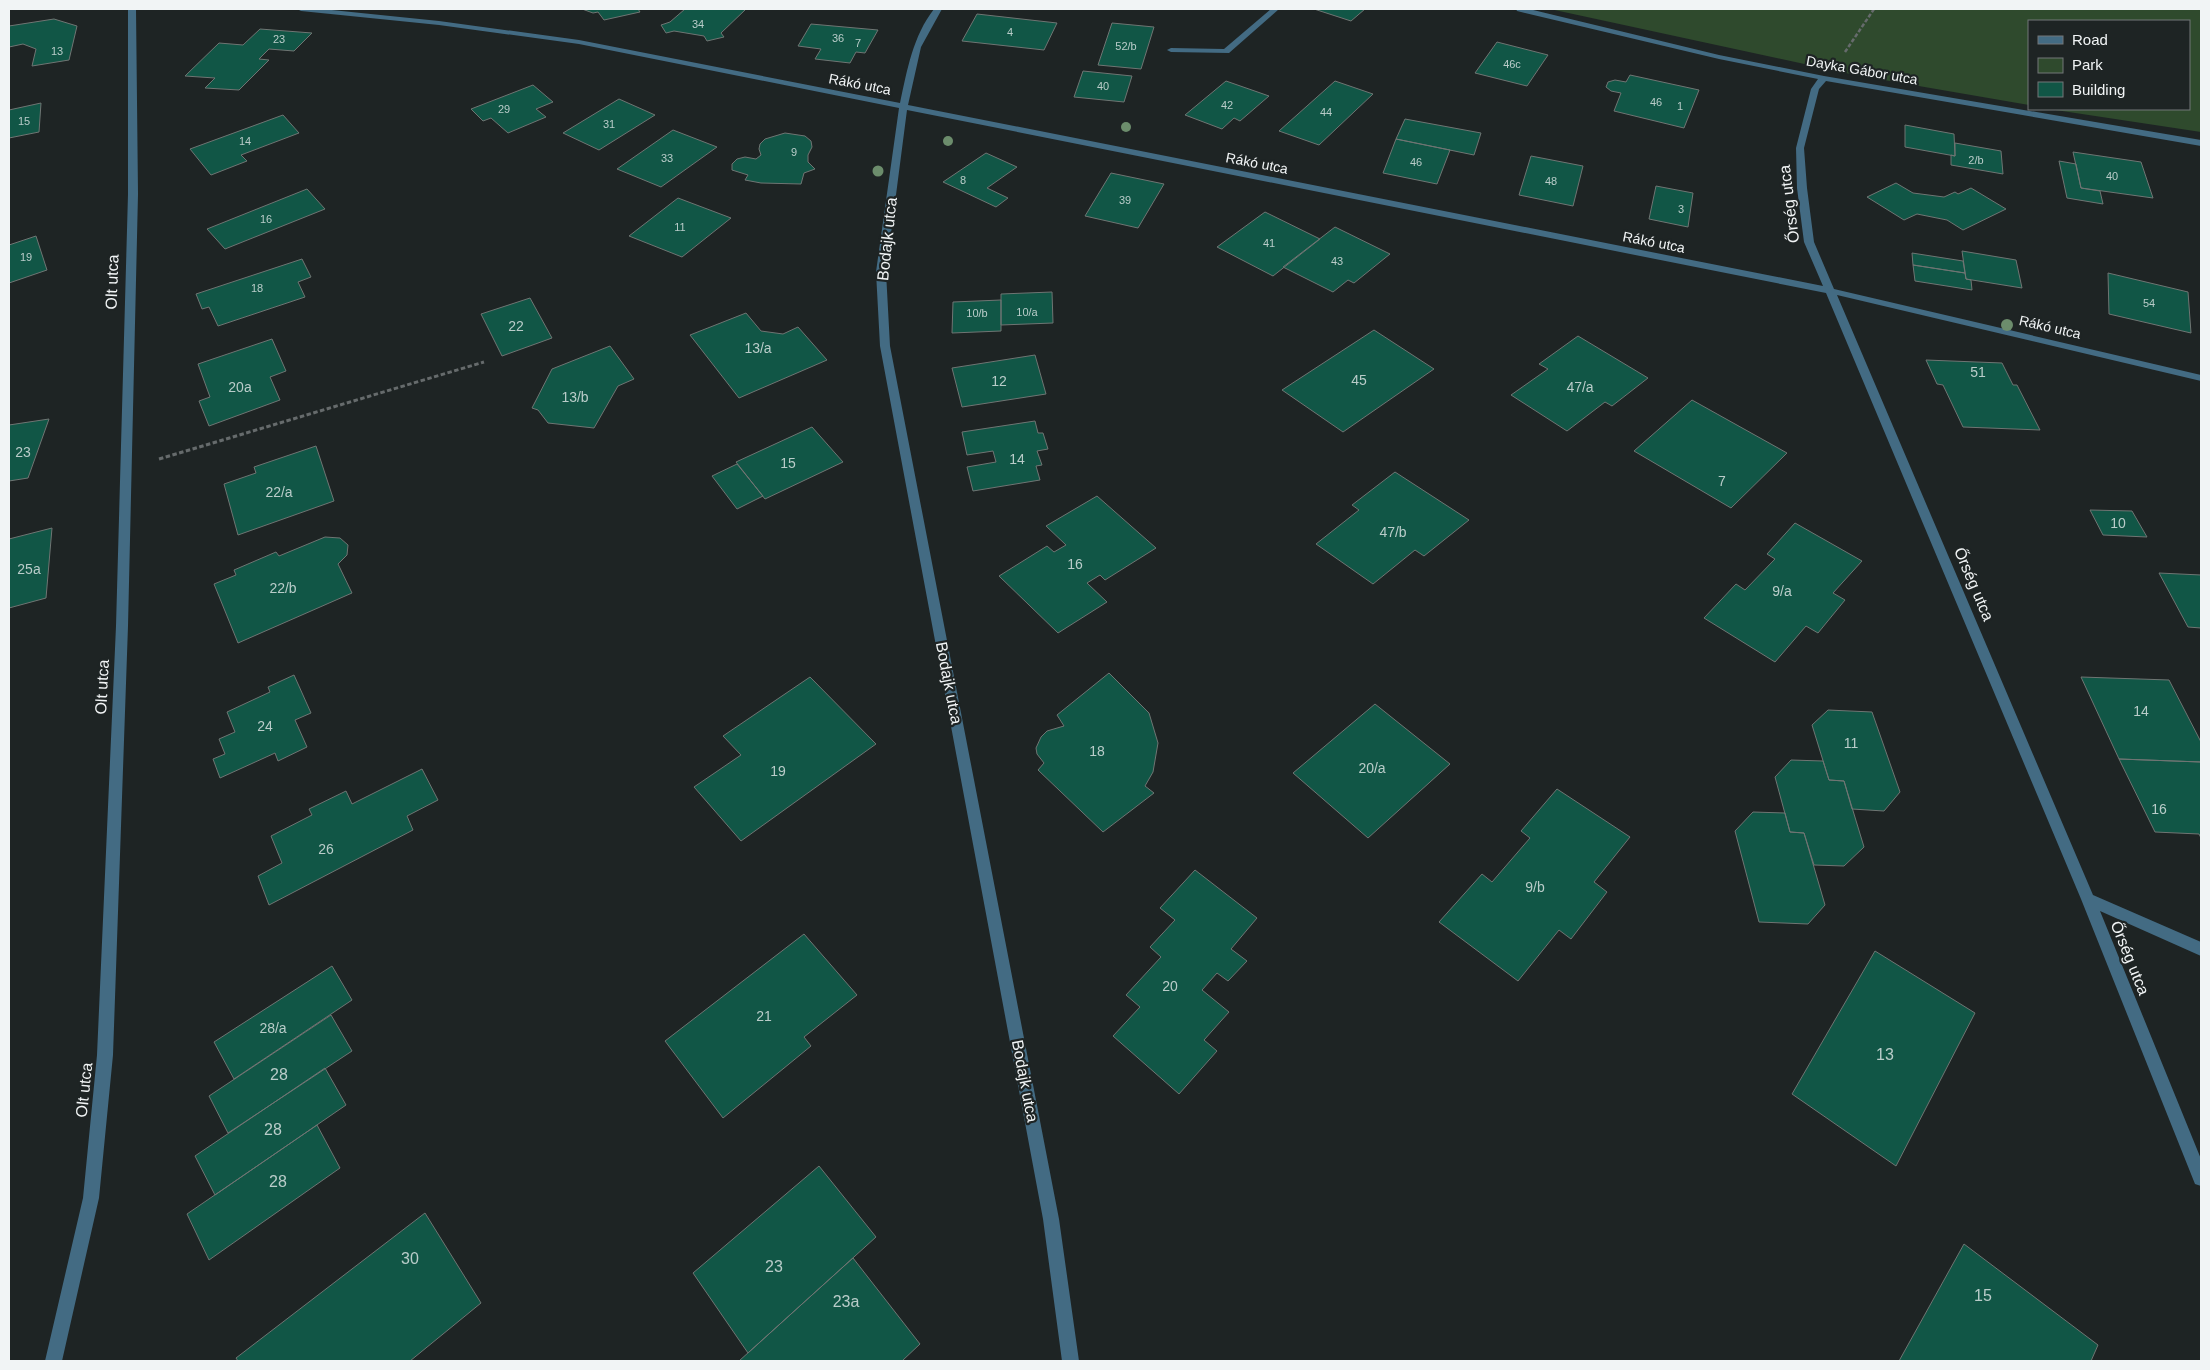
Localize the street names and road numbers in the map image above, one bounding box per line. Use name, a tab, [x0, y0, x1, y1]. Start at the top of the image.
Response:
street label: Dayka Gábor utca	[1805, 52, 1919, 88]
street label: Rákó utca	[828, 70, 893, 98]
street label: Rákó utca	[1225, 149, 1290, 177]
street label: Őrség utca	[1775, 164, 1802, 244]
street label: Bodajk utca	[874, 196, 900, 281]
street label: Rákó utca	[1622, 228, 1687, 256]
street label: Olt utca	[103, 254, 121, 310]
street label: Rákó utca	[2017, 312, 2083, 342]
street label: Őrség utca	[1951, 544, 1998, 623]
street label: Bodajk utca	[933, 640, 965, 726]
street label: Olt utca	[92, 659, 112, 715]
street label: Őrség utca	[2107, 918, 2154, 998]
street label: Bodajk utca	[1009, 1038, 1041, 1124]
street label: Olt utca	[73, 1062, 95, 1118]

